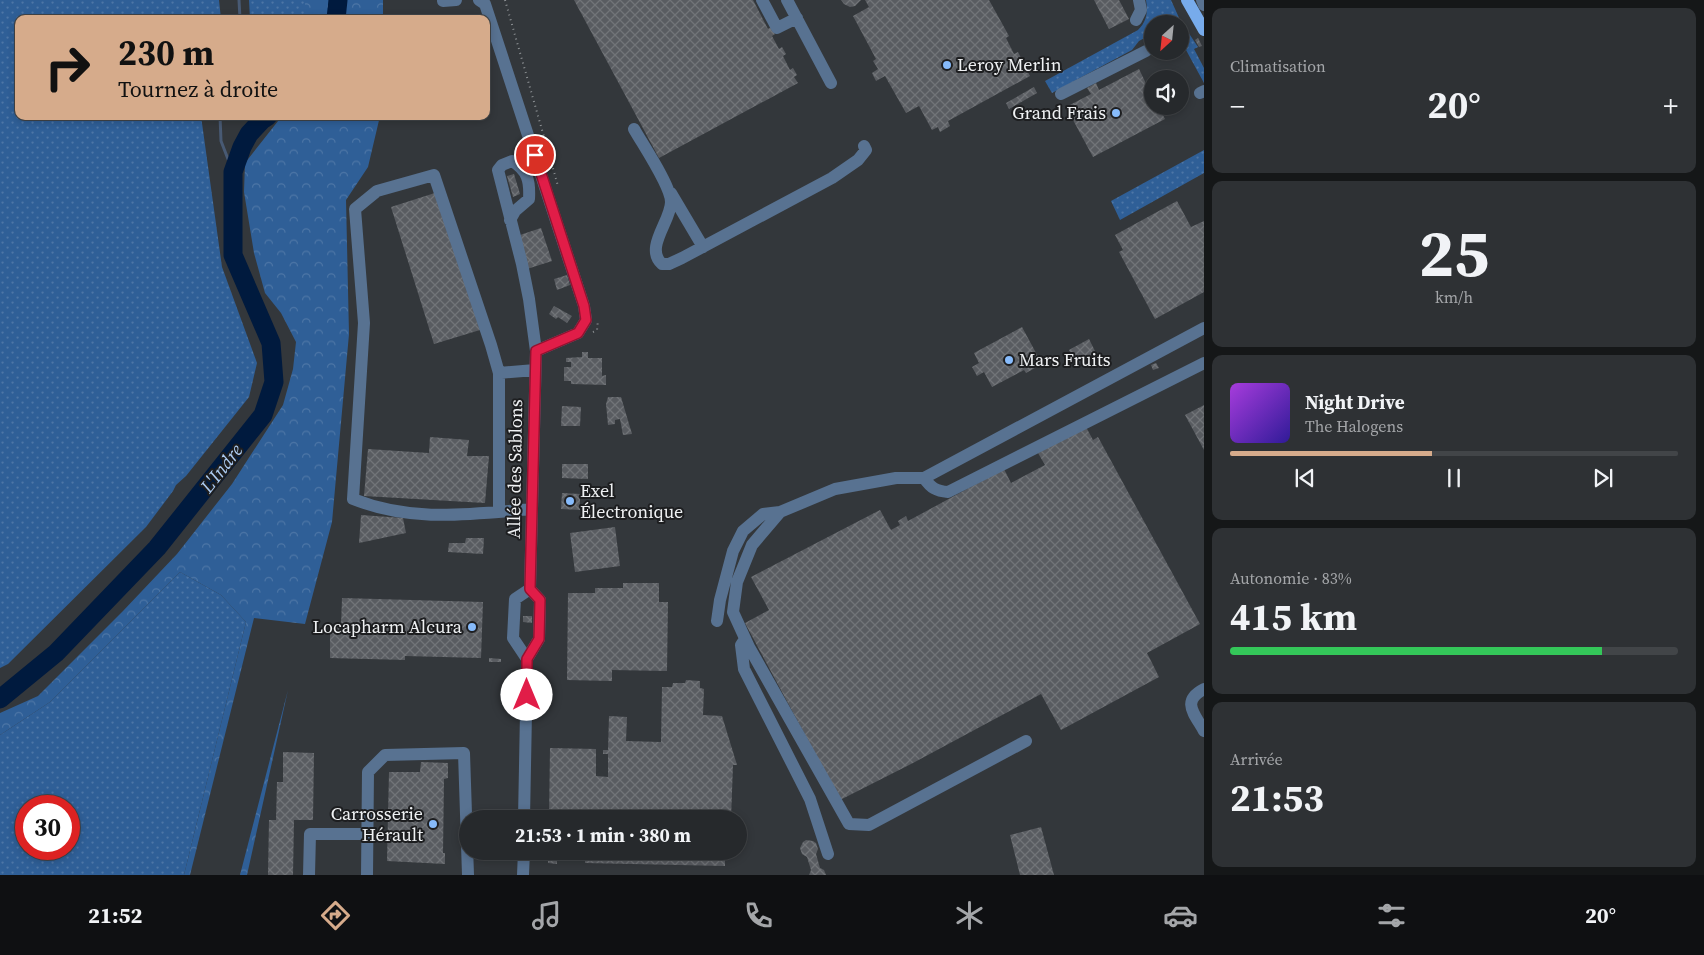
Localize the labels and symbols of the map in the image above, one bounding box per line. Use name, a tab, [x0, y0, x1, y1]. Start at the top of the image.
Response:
north arrow	[1144, 15, 1189, 60]
place label: Leroy Merlin	[957, 52, 1062, 77]
marker: Leroy Merlin	[941, 59, 953, 71]
place label: Grand Frais	[1012, 100, 1106, 125]
marker: Grand Frais	[1110, 107, 1122, 119]
pin	[514, 134, 556, 176]
place label: Mars Fruits	[1019, 347, 1111, 372]
marker: Mars Fruits	[1003, 354, 1015, 366]
street label: Allée des Sablons	[501, 399, 528, 539]
water label: L'Indre	[193, 438, 249, 499]
place label: Exel Électronique	[580, 478, 683, 524]
marker: Exel Électronique	[564, 495, 576, 507]
place label: Locapharm Alcura	[312, 614, 463, 639]
marker: Locapharm Alcura	[466, 621, 478, 633]
position arrow	[500, 668, 552, 720]
speed limit sign: 30	[15, 795, 80, 860]
place label: Carrosserie Hérault	[331, 801, 423, 847]
marker: Carrosserie Hérault	[427, 818, 439, 830]

